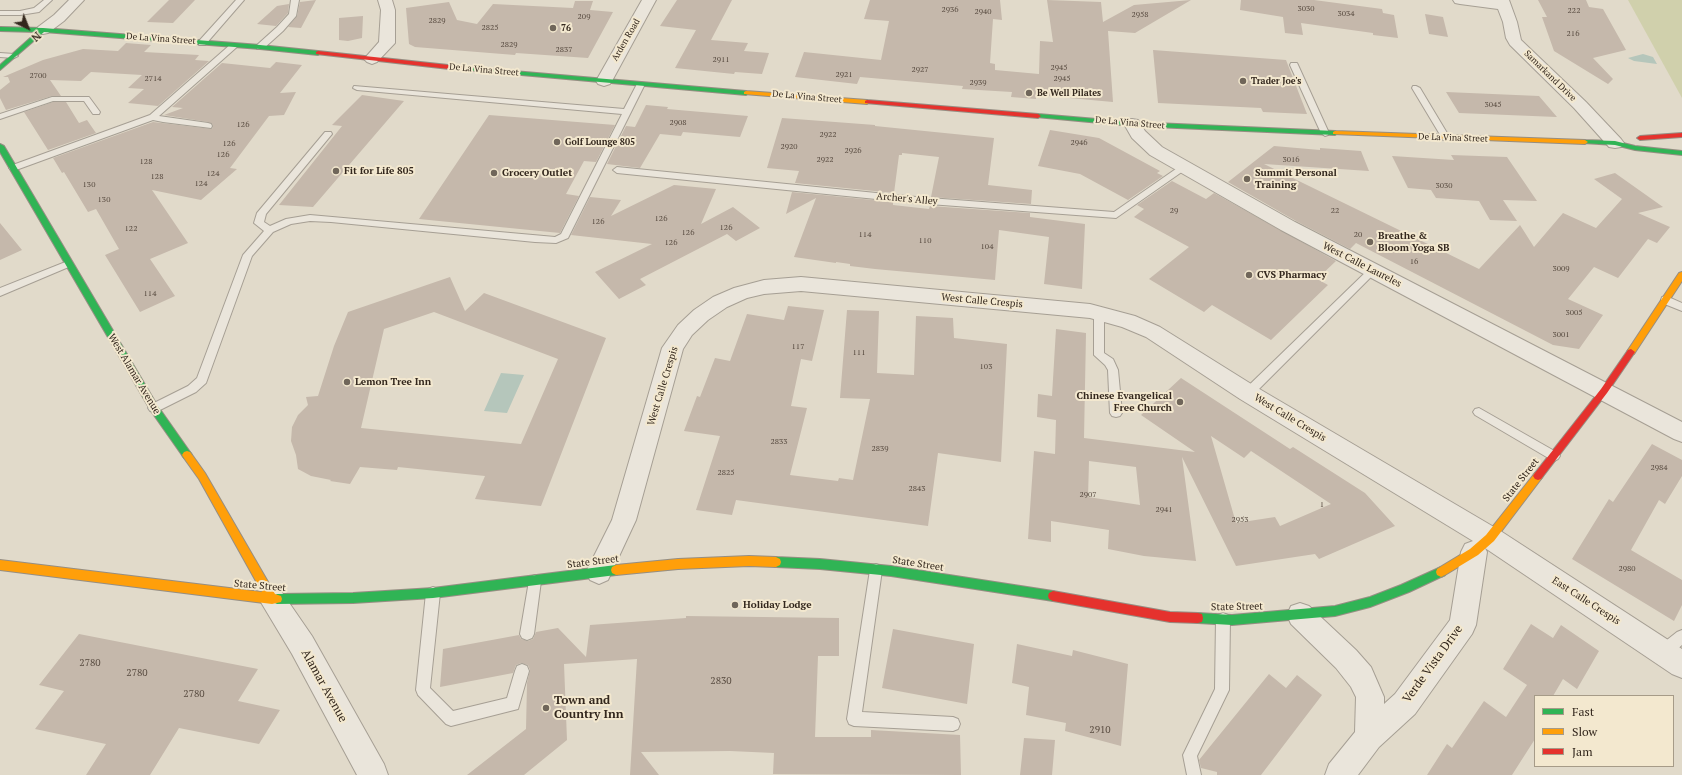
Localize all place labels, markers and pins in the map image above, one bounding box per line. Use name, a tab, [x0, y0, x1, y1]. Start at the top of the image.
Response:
marker: 76	[548, 23, 558, 33]
place label: 76	[561, 23, 571, 33]
marker: Trader Joe's	[1238, 76, 1248, 86]
place label: Trader Joe's	[1251, 76, 1301, 86]
marker: Be Well Pilates	[1024, 88, 1034, 98]
place label: Be Well Pilates	[1037, 88, 1101, 98]
marker: Golf Lounge 805	[552, 137, 562, 147]
place label: Golf Lounge 805	[565, 137, 635, 147]
place label: Fit for Life 805	[344, 165, 414, 177]
marker: Fit for Life 805	[331, 166, 341, 176]
place label: Grocery Outlet	[502, 167, 572, 179]
place label: Summit Personal Training	[1255, 167, 1337, 190]
marker: Grocery Outlet	[489, 168, 499, 178]
marker: Summit Personal Training	[1242, 174, 1252, 184]
place label: Breathe & Bloom Yoga SB	[1378, 230, 1450, 254]
marker: Breathe & Bloom Yoga SB	[1365, 237, 1375, 247]
place label: CVS Pharmacy	[1257, 269, 1326, 281]
marker: CVS Pharmacy	[1244, 270, 1254, 280]
place label: Lemon Tree Inn	[355, 376, 431, 388]
marker: Lemon Tree Inn	[342, 377, 352, 387]
place label: Chinese Evangelical Free Church	[1077, 390, 1172, 414]
marker: Chinese Evangelical Free Church	[1175, 397, 1185, 407]
place label: Holiday Lodge	[743, 599, 812, 611]
marker: Holiday Lodge	[730, 600, 740, 610]
place label: Town and Country Inn	[554, 694, 623, 722]
marker: Town and Country Inn	[541, 703, 551, 713]

